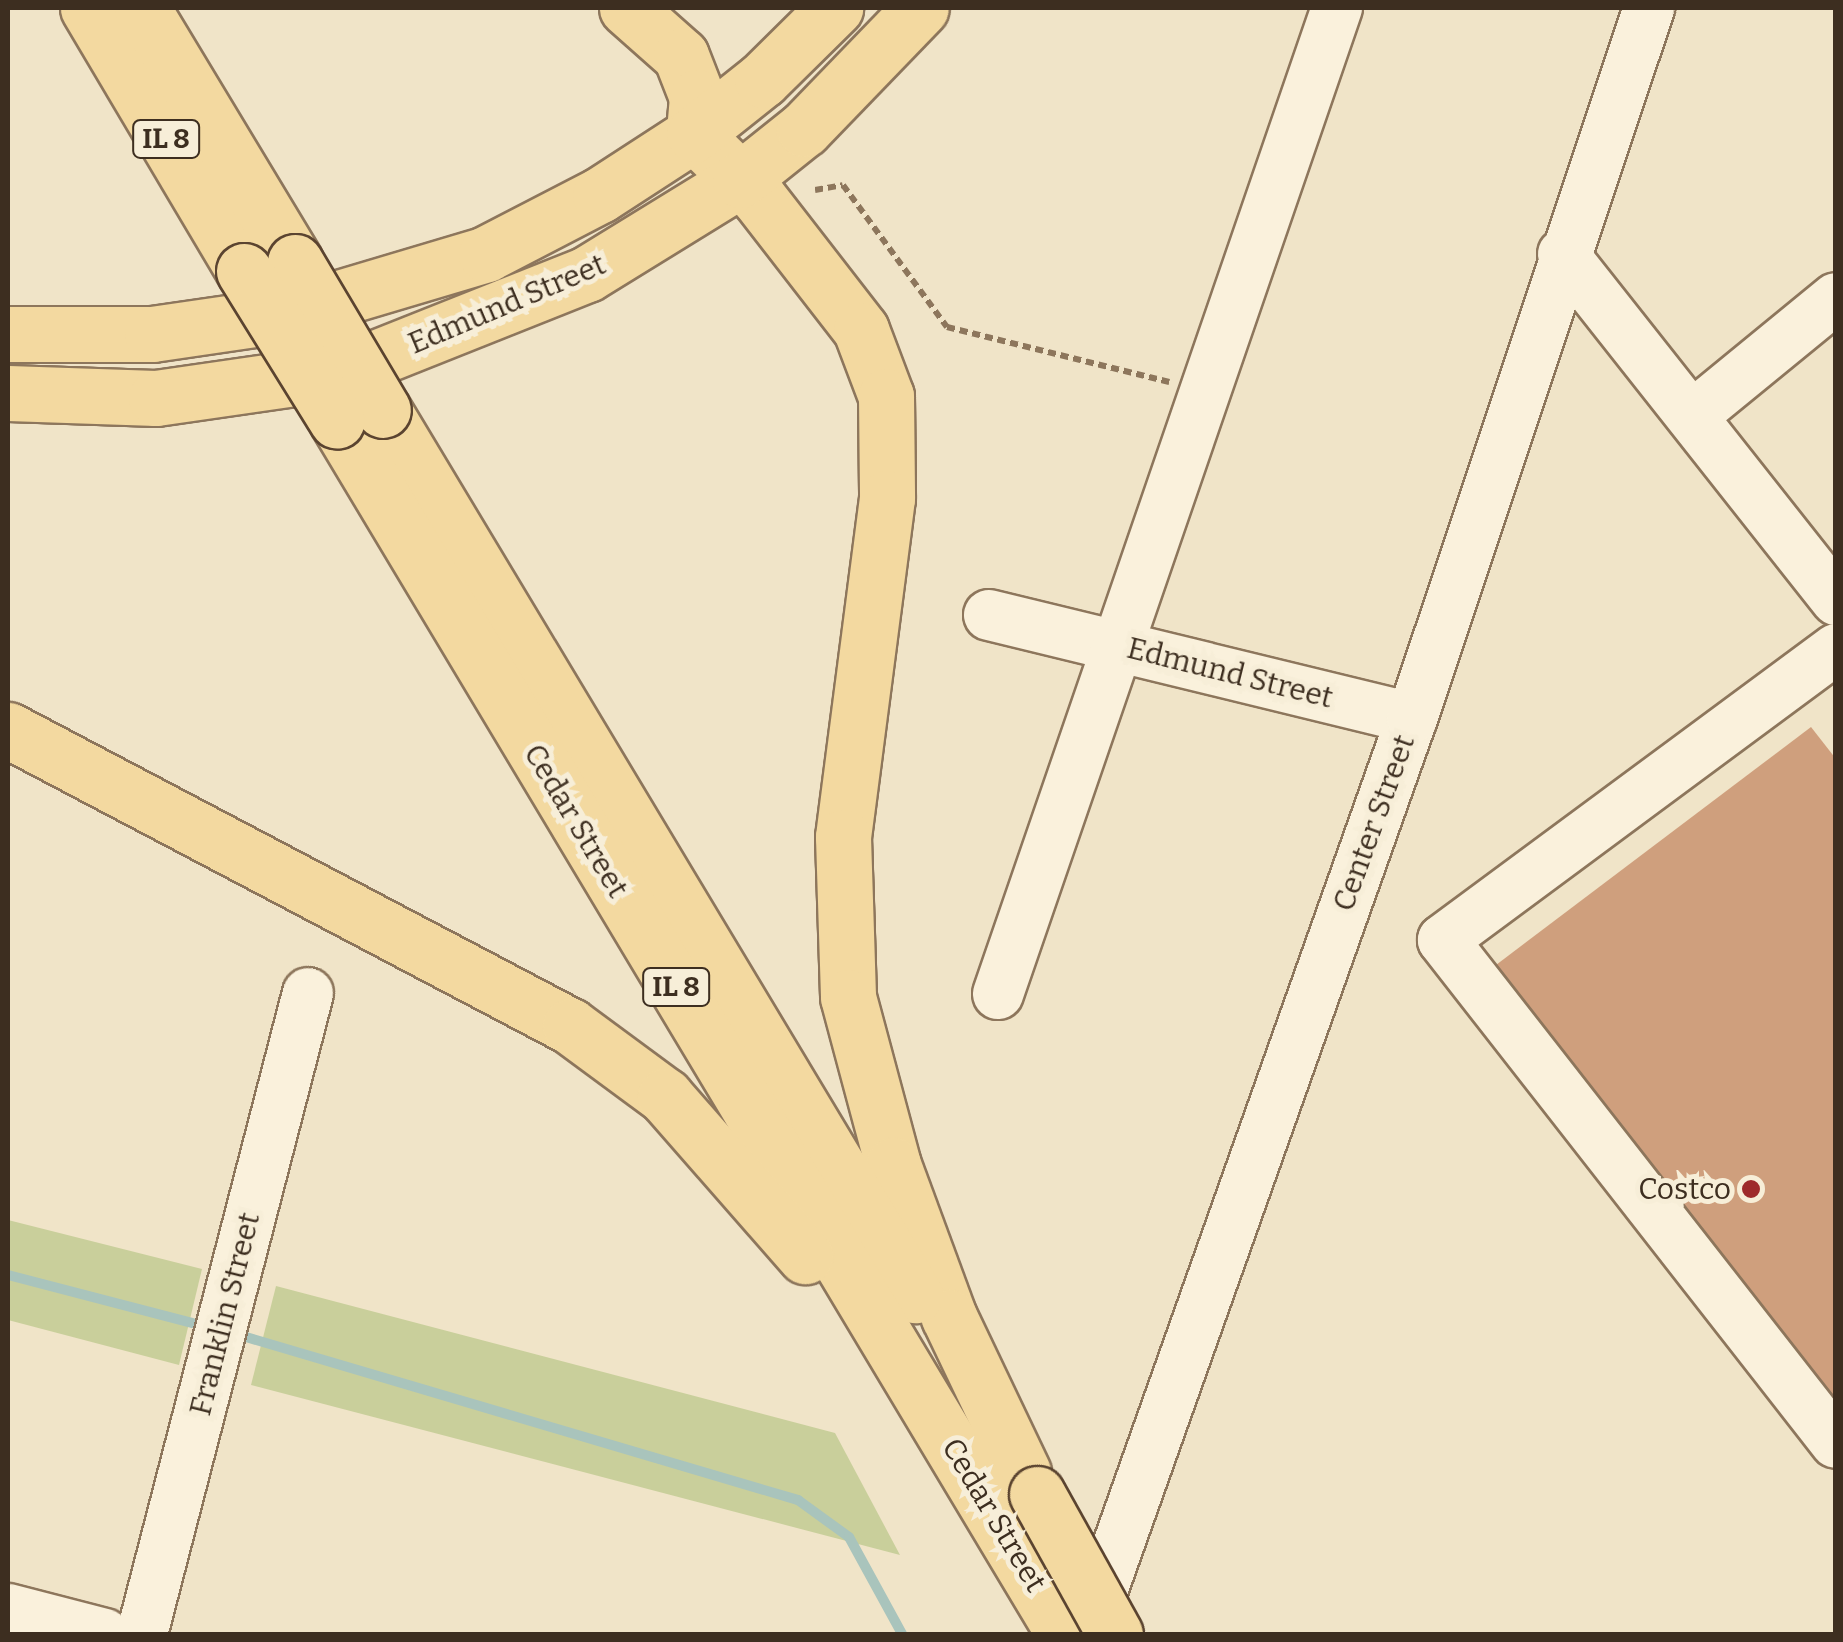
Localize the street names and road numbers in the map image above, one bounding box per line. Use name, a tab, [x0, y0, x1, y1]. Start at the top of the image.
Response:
road number: IL 8	[131, 116, 201, 162]
street label: Edmund Street	[403, 246, 611, 362]
street label: Edmund Street	[1123, 630, 1337, 716]
street label: Center Street	[1325, 730, 1423, 916]
street label: Cedar Street	[516, 738, 636, 904]
road number: IL 8	[641, 964, 711, 1010]
street label: Franklin Street	[182, 1209, 268, 1419]
street label: Cedar Street	[934, 1432, 1054, 1598]

